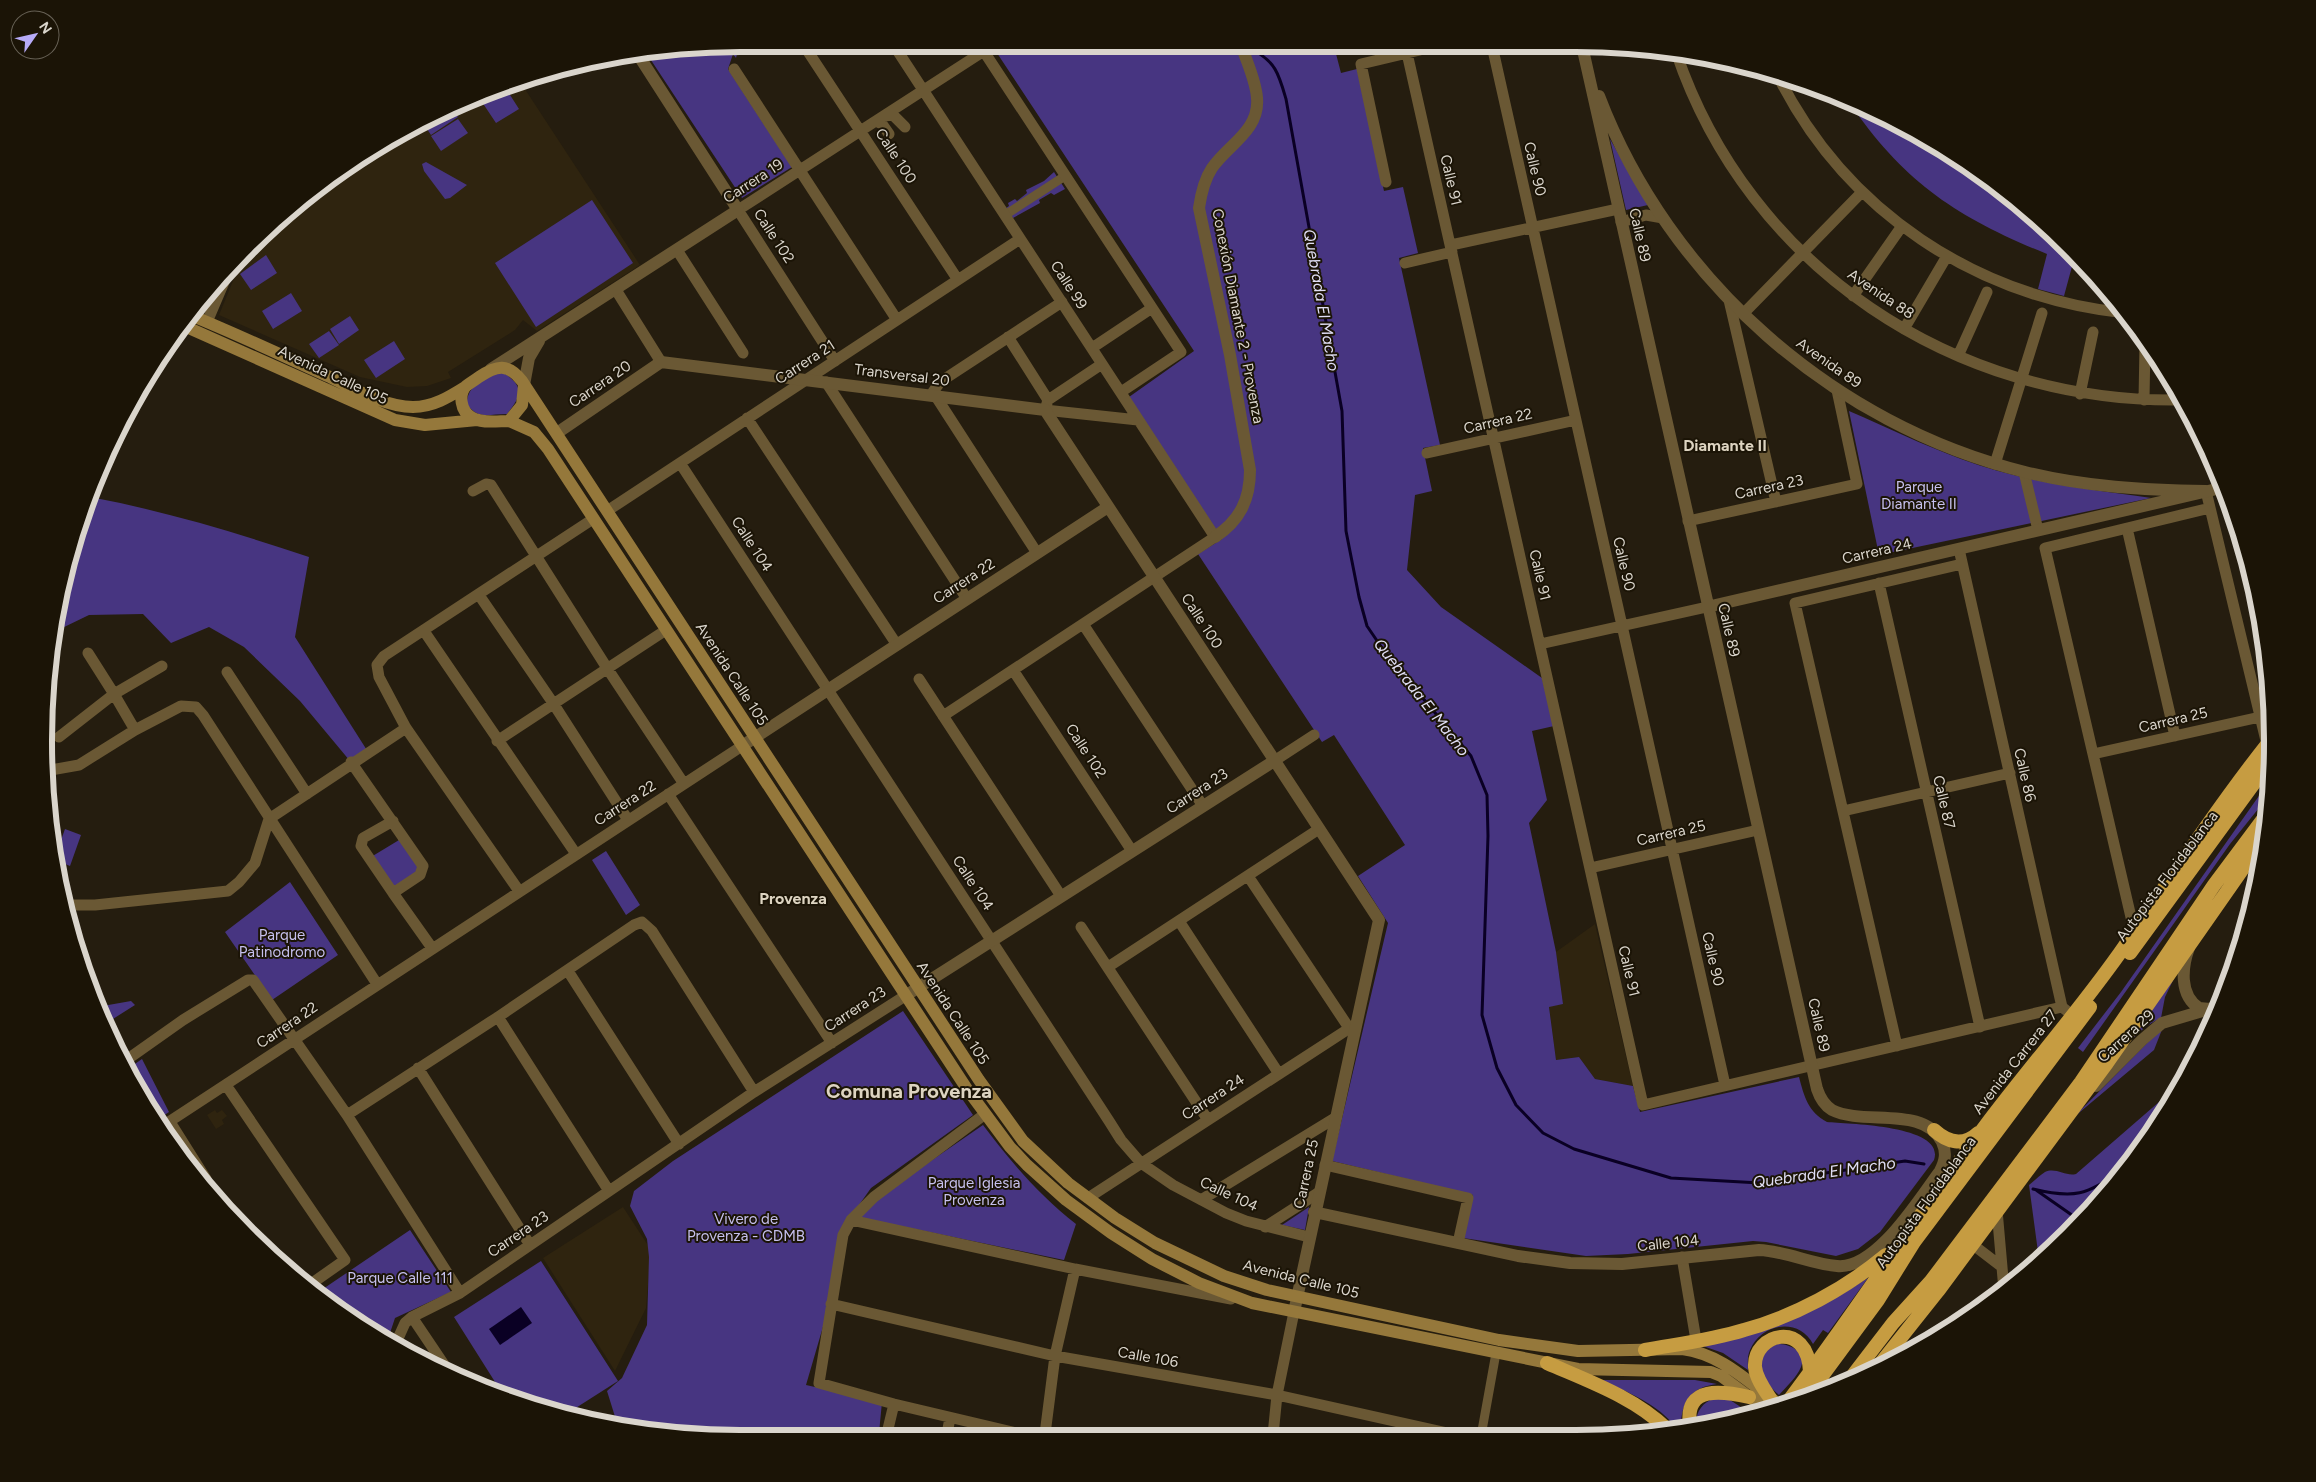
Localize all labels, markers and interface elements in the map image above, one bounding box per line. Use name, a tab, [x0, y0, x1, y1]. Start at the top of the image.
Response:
north arrow	[10, 10, 60, 60]
text: N	[35, 19, 55, 37]
street label: Calle 100	[871, 125, 921, 187]
street label: Calle 90	[1520, 140, 1550, 198]
street label: Calle 91	[1436, 153, 1466, 207]
street label: Carrera 19	[720, 155, 786, 207]
street label: Calle 102	[750, 205, 798, 267]
street label: Calle 89	[1625, 206, 1655, 264]
street label: Conexión Diamante 2 - Provenza	[1208, 207, 1268, 425]
water label: Quebrada El Macho	[1300, 228, 1343, 373]
street label: Calle 99	[1047, 257, 1091, 313]
street label: Avenida 88	[1844, 265, 1918, 323]
street label: Avenida 89	[1793, 334, 1865, 392]
street label: Carrera 21	[772, 336, 838, 388]
street label: Avenida Calle 105	[275, 342, 391, 408]
street label: Carrera 20	[565, 357, 635, 411]
street label: Transversal 20	[853, 360, 951, 390]
street label: Carrera 22	[1462, 404, 1534, 438]
district label: Diamante II	[1683, 436, 1767, 455]
street label: Carrera 23	[1733, 471, 1805, 503]
park label: Parque Diamante II	[1881, 478, 1957, 513]
street label: Calle 104	[728, 513, 776, 575]
street label: Carrera 24	[1840, 534, 1914, 568]
street label: Calle 90	[1609, 535, 1639, 593]
street label: Calle 91	[1525, 548, 1555, 602]
street label: Carrera 22	[930, 554, 998, 608]
street label: Calle 100	[1177, 590, 1227, 652]
street label: Calle 89	[1714, 601, 1744, 659]
street label: Avenida Calle 105	[692, 619, 772, 729]
water label: Quebrada El Macho	[1370, 635, 1473, 760]
street label: Carrera 25	[2137, 703, 2209, 737]
street label: Calle 102	[1062, 720, 1110, 782]
street label: Calle 86	[2010, 746, 2040, 804]
street label: Carrera 23	[1163, 764, 1231, 818]
street label: Calle 87	[1929, 774, 1959, 830]
street label: Carrera 22	[591, 776, 659, 830]
street label: Autopista Floridablanca	[2112, 807, 2222, 945]
street label: Carrera 25	[1635, 816, 1707, 850]
street label: Calle 104	[949, 852, 997, 914]
district label: Provenza	[759, 889, 827, 908]
park label: Parque Patinodromo	[239, 926, 326, 961]
street label: Calle 90	[1698, 930, 1728, 988]
street label: Calle 91	[1614, 944, 1644, 998]
street label: Avenida Calle 105	[913, 958, 993, 1068]
street label: Carrera 23	[821, 982, 889, 1036]
street label: Calle 89	[1804, 996, 1834, 1054]
street label: Carrera 22	[253, 998, 321, 1052]
street label: Avenida Carrera 27	[1969, 1006, 2061, 1118]
street label: Carrera 29	[2094, 1006, 2158, 1066]
street label: Carrera 24	[1178, 1070, 1248, 1124]
district label: Comuna Provenza	[826, 1079, 992, 1103]
street label: Autopista Floridablanca	[1872, 1133, 1980, 1271]
street label: Carrera 25	[1290, 1138, 1322, 1210]
water label: Quebrada El Macho	[1751, 1153, 1897, 1192]
street label: Calle 104	[1197, 1173, 1261, 1215]
park label: Parque Iglesia Provenza	[928, 1174, 1020, 1209]
street label: Carrera 23	[484, 1207, 552, 1261]
park label: Vivero de Provenza - CDMB	[687, 1210, 805, 1245]
street label: Calle 104	[1636, 1231, 1700, 1255]
street label: Avenida Calle 105	[1241, 1256, 1361, 1302]
park label: Parque Calle 111	[347, 1269, 453, 1287]
street label: Calle 106	[1116, 1343, 1180, 1371]

